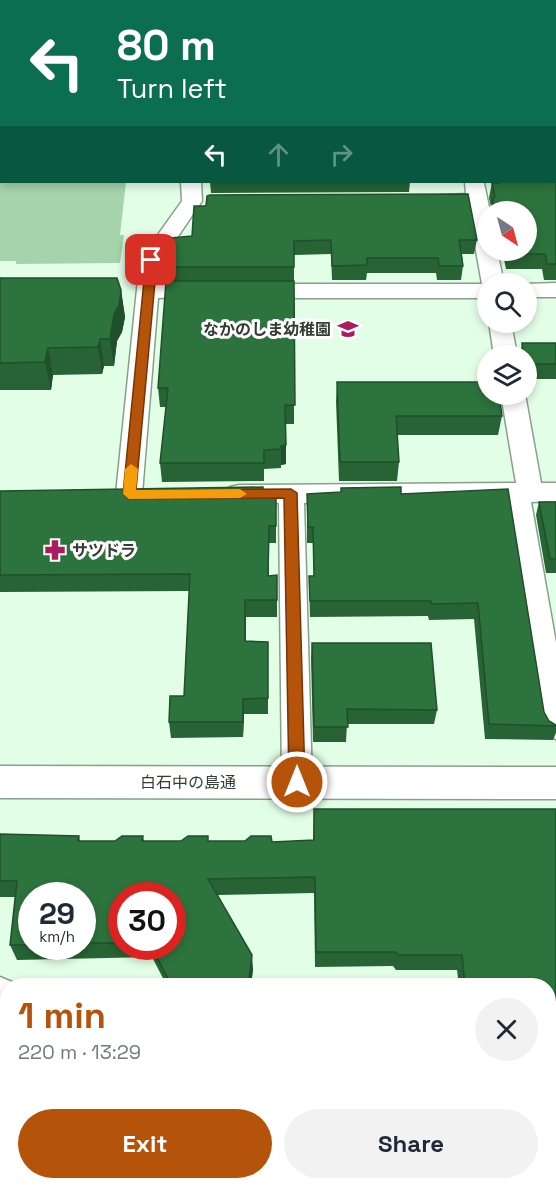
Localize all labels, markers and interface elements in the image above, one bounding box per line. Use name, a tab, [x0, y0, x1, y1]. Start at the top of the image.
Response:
text: 80 m	[117, 19, 216, 72]
icon: left	[18, 24, 96, 102]
text: Turn left	[117, 71, 227, 106]
icon: left	[199, 138, 232, 171]
icon: ahead	[262, 138, 295, 171]
icon: right	[325, 138, 358, 171]
north arrow	[477, 201, 537, 261]
map controls	[477, 201, 537, 405]
pin	[125, 234, 176, 285]
icon: arrive	[134, 243, 167, 276]
button: search	[477, 273, 537, 333]
school or university icon: なかのしま幼稚園	[336, 317, 360, 341]
place label: なかのしま幼稚園	[203, 319, 331, 340]
button: layers	[477, 345, 537, 405]
pharmacy icon: サツドラ	[43, 538, 67, 562]
place label: サツドラ	[72, 540, 136, 561]
position arrow	[265, 750, 329, 814]
street label: 白石中の島通	[140, 772, 236, 793]
speed limit sign: 30	[108, 882, 186, 960]
text: 29	[39, 894, 75, 933]
text: km/h	[39, 927, 75, 946]
text: 1 min	[18, 993, 106, 1039]
button: close	[475, 998, 538, 1061]
text: 220 m · 13:29	[18, 1039, 141, 1065]
button: Exit	[18, 1109, 272, 1178]
button: Share	[284, 1109, 538, 1178]

